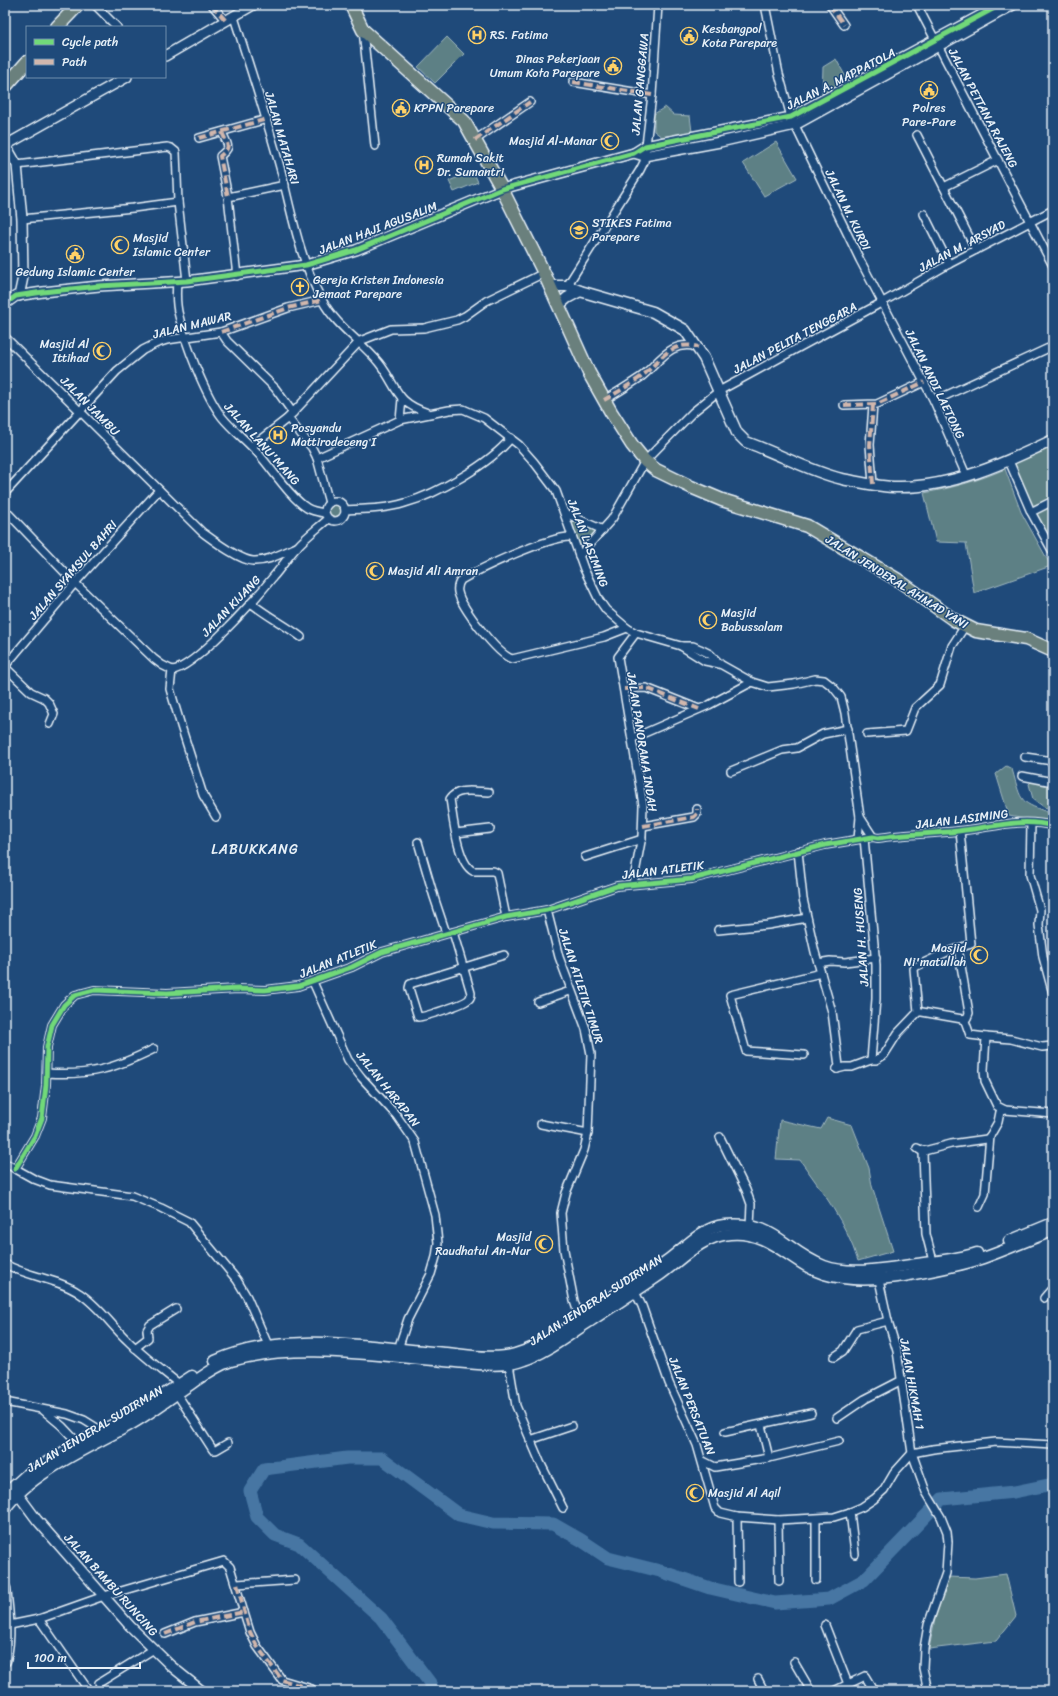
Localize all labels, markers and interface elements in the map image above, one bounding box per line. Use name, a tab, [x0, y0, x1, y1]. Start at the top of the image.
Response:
place label: Kesbangpol Kota Parepare	[702, 18, 777, 54]
place label: RS. Fatima	[490, 24, 548, 46]
hospital icon: RS. Fatima	[467, 25, 487, 45]
legend	[26, 26, 166, 78]
public building icon: Kesbangpol Kota Parepare	[679, 26, 699, 46]
text: Cycle path	[62, 31, 118, 53]
street label: JALAN GANGGAWA	[625, 32, 655, 137]
street label: JALAN A. MAPPATOLA	[782, 42, 900, 117]
street label: JALAN PETTANA RAJENG	[941, 43, 1024, 172]
place label: Dinas Pekerjaan Umum Kota Parepare	[490, 48, 600, 84]
text: Path	[62, 51, 87, 73]
public building icon: Dinas Pekerjaan Umum Kota Parepare	[603, 56, 623, 76]
public building icon: Polres Pare-Pare	[919, 80, 939, 100]
street label: JALAN MATAHARI	[258, 88, 306, 187]
place label: KPPN Parepare	[414, 97, 494, 119]
place label: Polres Pare-Pare	[902, 97, 956, 133]
public building icon: KPPN Parepare	[391, 98, 411, 118]
place label: Masjid Al-Manar	[509, 130, 598, 152]
mosque icon: Masjid Al-Manar	[600, 131, 620, 151]
place label: Rumah Sakit Dr. Sumantri	[437, 147, 505, 183]
hospital icon: Rumah Sakit Dr. Sumantri	[414, 155, 434, 175]
street label: JALAN M. KURDI	[818, 165, 877, 255]
street label: JALAN HAJI AGUSALIM	[315, 195, 441, 261]
place label: STIKES Fatima Parepare	[592, 212, 672, 248]
street label: JALAN M. ARSYAD	[914, 213, 1010, 279]
school or university icon: STIKES Fatima Parepare	[569, 220, 589, 240]
place label: Masjid Islamic Center	[132, 227, 211, 263]
mosque icon: Masjid Islamic Center	[110, 235, 130, 255]
public building icon: Gedung Islamic Center	[65, 244, 85, 264]
place label: Gedung Islamic Center	[15, 261, 136, 283]
place label: Gereja Kristen Indonesia Jemaat Parepare	[312, 269, 444, 305]
church icon: Gereja Kristen Indonesia Jemaat Parepare	[290, 277, 310, 297]
street label: JALAN PELITA TENGGARA	[728, 296, 861, 381]
street label: JALAN MAWAR	[149, 305, 234, 346]
street label: JALAN ANDI LAETONG	[898, 324, 971, 443]
place label: Masjid Al Ittihad	[40, 333, 90, 369]
mosque icon: Masjid Al Ittihad	[92, 341, 112, 361]
street label: JALAN JAMBU	[54, 370, 126, 442]
street label: JALAN LANU'MANG	[218, 397, 306, 491]
place label: Posyandu Mattirodeceng I	[291, 417, 377, 453]
hospital icon: Posyandu Mattirodeceng I	[268, 425, 288, 445]
street label: JALAN LASIMING	[561, 495, 615, 590]
street label: JALAN SYAMSUL BAHRI	[22, 515, 123, 626]
street label: JALAN JENDERAL AHMAD YANI	[820, 528, 973, 635]
place label: Masjid Ali Amran	[388, 560, 479, 582]
mosque icon: Masjid Ali Amran	[365, 561, 385, 581]
street label: JALAN KIJANG	[195, 570, 267, 643]
place label: Masjid Babussalam	[721, 602, 783, 638]
mosque icon: Masjid Babussalam	[698, 610, 718, 630]
street label: JALAN PANORAMA INDAH	[620, 670, 664, 814]
street label: JALAN LASIMING	[913, 802, 1010, 836]
district label: LABUKKANG	[211, 837, 299, 862]
street label: JALAN ATLETIK	[620, 854, 706, 886]
street label: JALAN H. HUSENG	[847, 887, 875, 988]
street label: JALAN ATLETIK TIMUR	[552, 925, 610, 1047]
street label: JALAN ATLETIK	[295, 933, 381, 985]
place label: Masjid Ni'matullah	[904, 937, 967, 973]
mosque icon: Masjid Ni'matullah	[969, 945, 989, 965]
street label: JALAN HARAPAN	[350, 1045, 426, 1133]
place label: Masjid Raudhatul An-Nur	[435, 1226, 532, 1262]
mosque icon: Masjid Raudhatul An-Nur	[534, 1234, 554, 1254]
street label: JALAN JENDERAL SUDIRMAN	[524, 1248, 668, 1352]
street label: JALAN HIKMAH 1	[893, 1336, 931, 1431]
street label: JALAN PERSATUAN	[662, 1352, 722, 1459]
street label: JALAN JENDERAL SUDIRMAN	[22, 1379, 168, 1479]
place label: Masjid Al Aqil	[708, 1482, 781, 1504]
mosque icon: Masjid Al Aqil	[685, 1483, 705, 1503]
street label: JALAN BAMBU RUNCING	[58, 1527, 164, 1642]
scale bar	[28, 1644, 140, 1670]
text: 100 m	[34, 1647, 67, 1669]

